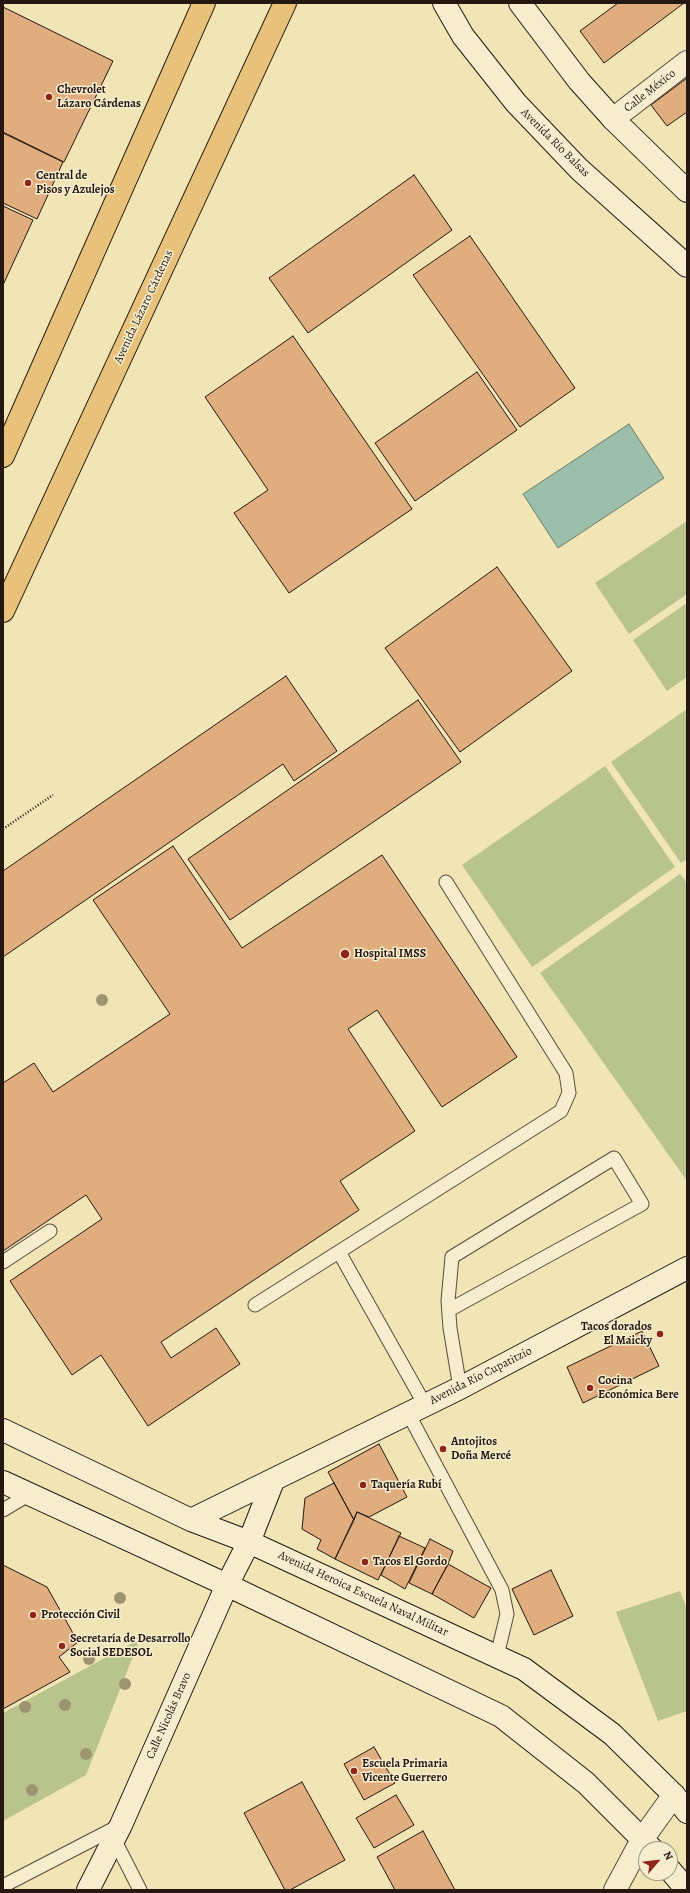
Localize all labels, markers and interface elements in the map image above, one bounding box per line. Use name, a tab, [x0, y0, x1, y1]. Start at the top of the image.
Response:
street label: Calle México	[621, 66, 679, 116]
place label: Chevrolet Lázaro Cárdenas	[57, 83, 141, 111]
marker: Chevrolet Lázaro Cárdenas	[44, 92, 54, 102]
street label: Avenida Río Balsas	[518, 106, 592, 180]
place label: Central de Pisos y Azulejos	[36, 169, 115, 197]
marker: Central de Pisos y Azulejos	[23, 178, 33, 188]
street label: Avenida Lázaro Cárdenas	[111, 248, 177, 366]
place label: Hospital IMSS	[354, 947, 426, 961]
marker: Hospital IMSS	[339, 948, 351, 960]
place label: Tacos dorados El Maicky	[581, 1320, 652, 1348]
marker: Tacos dorados El Maicky	[655, 1329, 665, 1339]
street label: Avenida Río Cupatitzio	[428, 1344, 534, 1408]
place label: Cocina Económica Bere	[598, 1374, 679, 1402]
marker: Cocina Económica Bere	[585, 1383, 595, 1393]
place label: Antojitos Doña Mercé	[451, 1435, 511, 1463]
marker: Antojitos Doña Mercé	[438, 1444, 448, 1454]
place label: Taquería Rubí	[371, 1478, 441, 1492]
marker: Taquería Rubí	[358, 1480, 368, 1490]
street label: Avenida Heroica Escuela Naval Militar	[276, 1548, 450, 1640]
place label: Tacos El Gordo	[373, 1555, 447, 1569]
marker: Tacos El Gordo	[360, 1557, 370, 1567]
place label: Protección Civil	[41, 1608, 120, 1622]
marker: Protección Civil	[28, 1610, 38, 1620]
place label: Secretaría de Desarrollo Social SEDESOL	[70, 1632, 190, 1660]
marker: Secretaría de Desarrollo Social SEDESOL	[57, 1641, 67, 1651]
street label: Calle Nicolás Bravo	[143, 1670, 195, 1762]
place label: Escuela Primaria Vicente Guerrero	[362, 1757, 448, 1785]
marker: Escuela Primaria Vicente Guerrero	[349, 1766, 359, 1776]
north arrow	[638, 1841, 678, 1881]
text: N	[660, 1849, 677, 1863]

